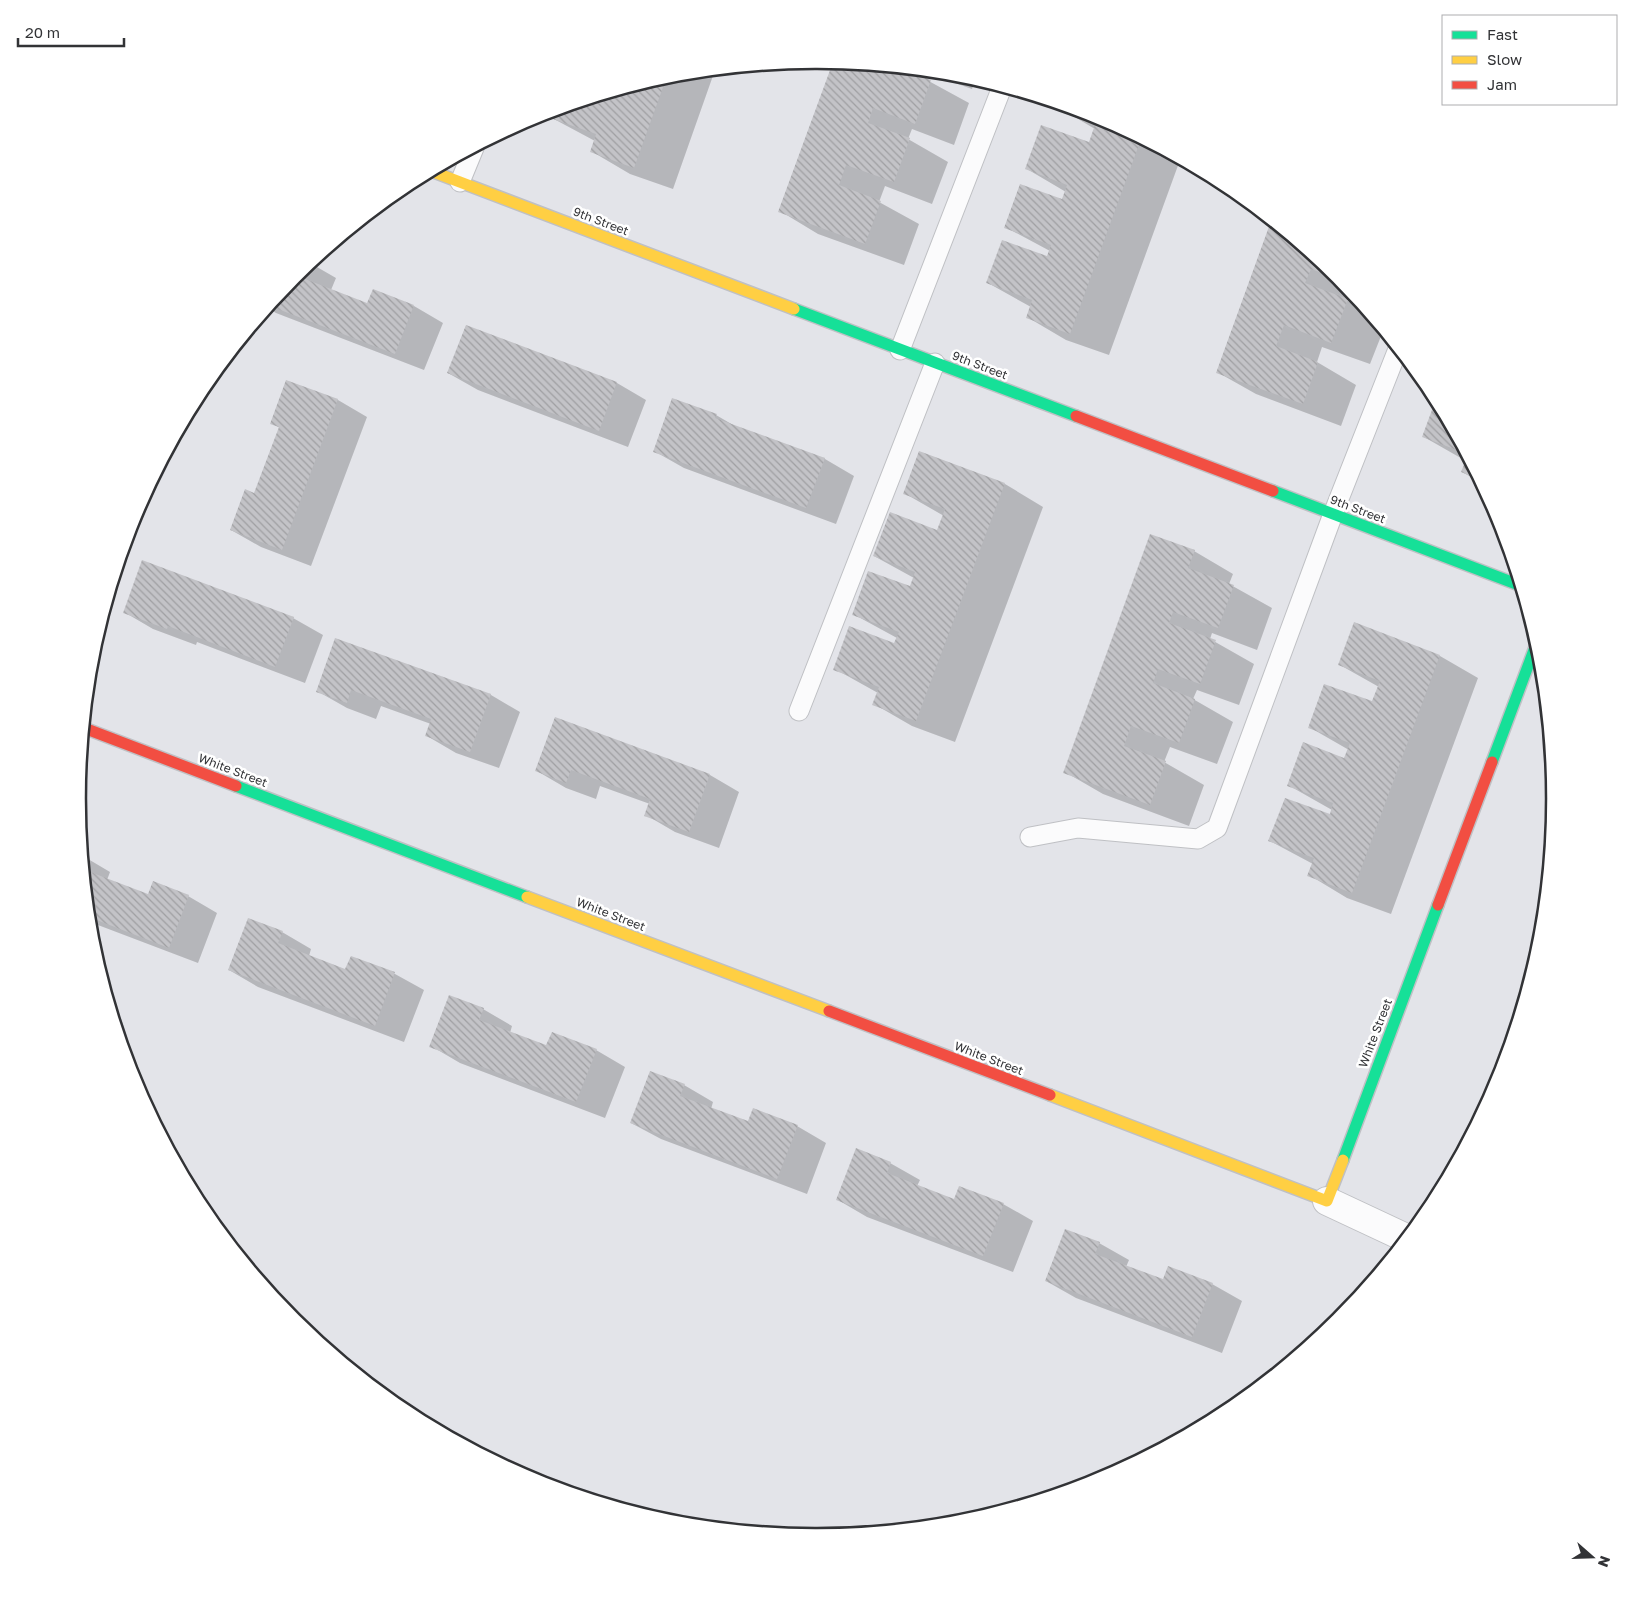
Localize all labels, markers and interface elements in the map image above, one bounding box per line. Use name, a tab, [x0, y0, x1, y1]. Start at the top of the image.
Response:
scale bar	[18, 15, 124, 47]
legend	[1442, 15, 1617, 105]
text: 20 m	[25, 23, 60, 41]
text: Fast	[1487, 25, 1518, 43]
text: Slow	[1487, 50, 1522, 68]
text: Jam	[1487, 75, 1517, 93]
street label: 9th Street	[571, 204, 631, 238]
street label: 9th Street	[950, 348, 1010, 382]
street label: 9th Street	[1328, 492, 1388, 526]
street label: White Street	[197, 750, 270, 790]
street label: White Street	[575, 894, 648, 934]
street label: White Street	[1355, 996, 1395, 1069]
street label: White Street	[953, 1038, 1026, 1078]
north arrow	[1567, 1532, 1617, 1582]
text: N	[1595, 1554, 1614, 1570]

